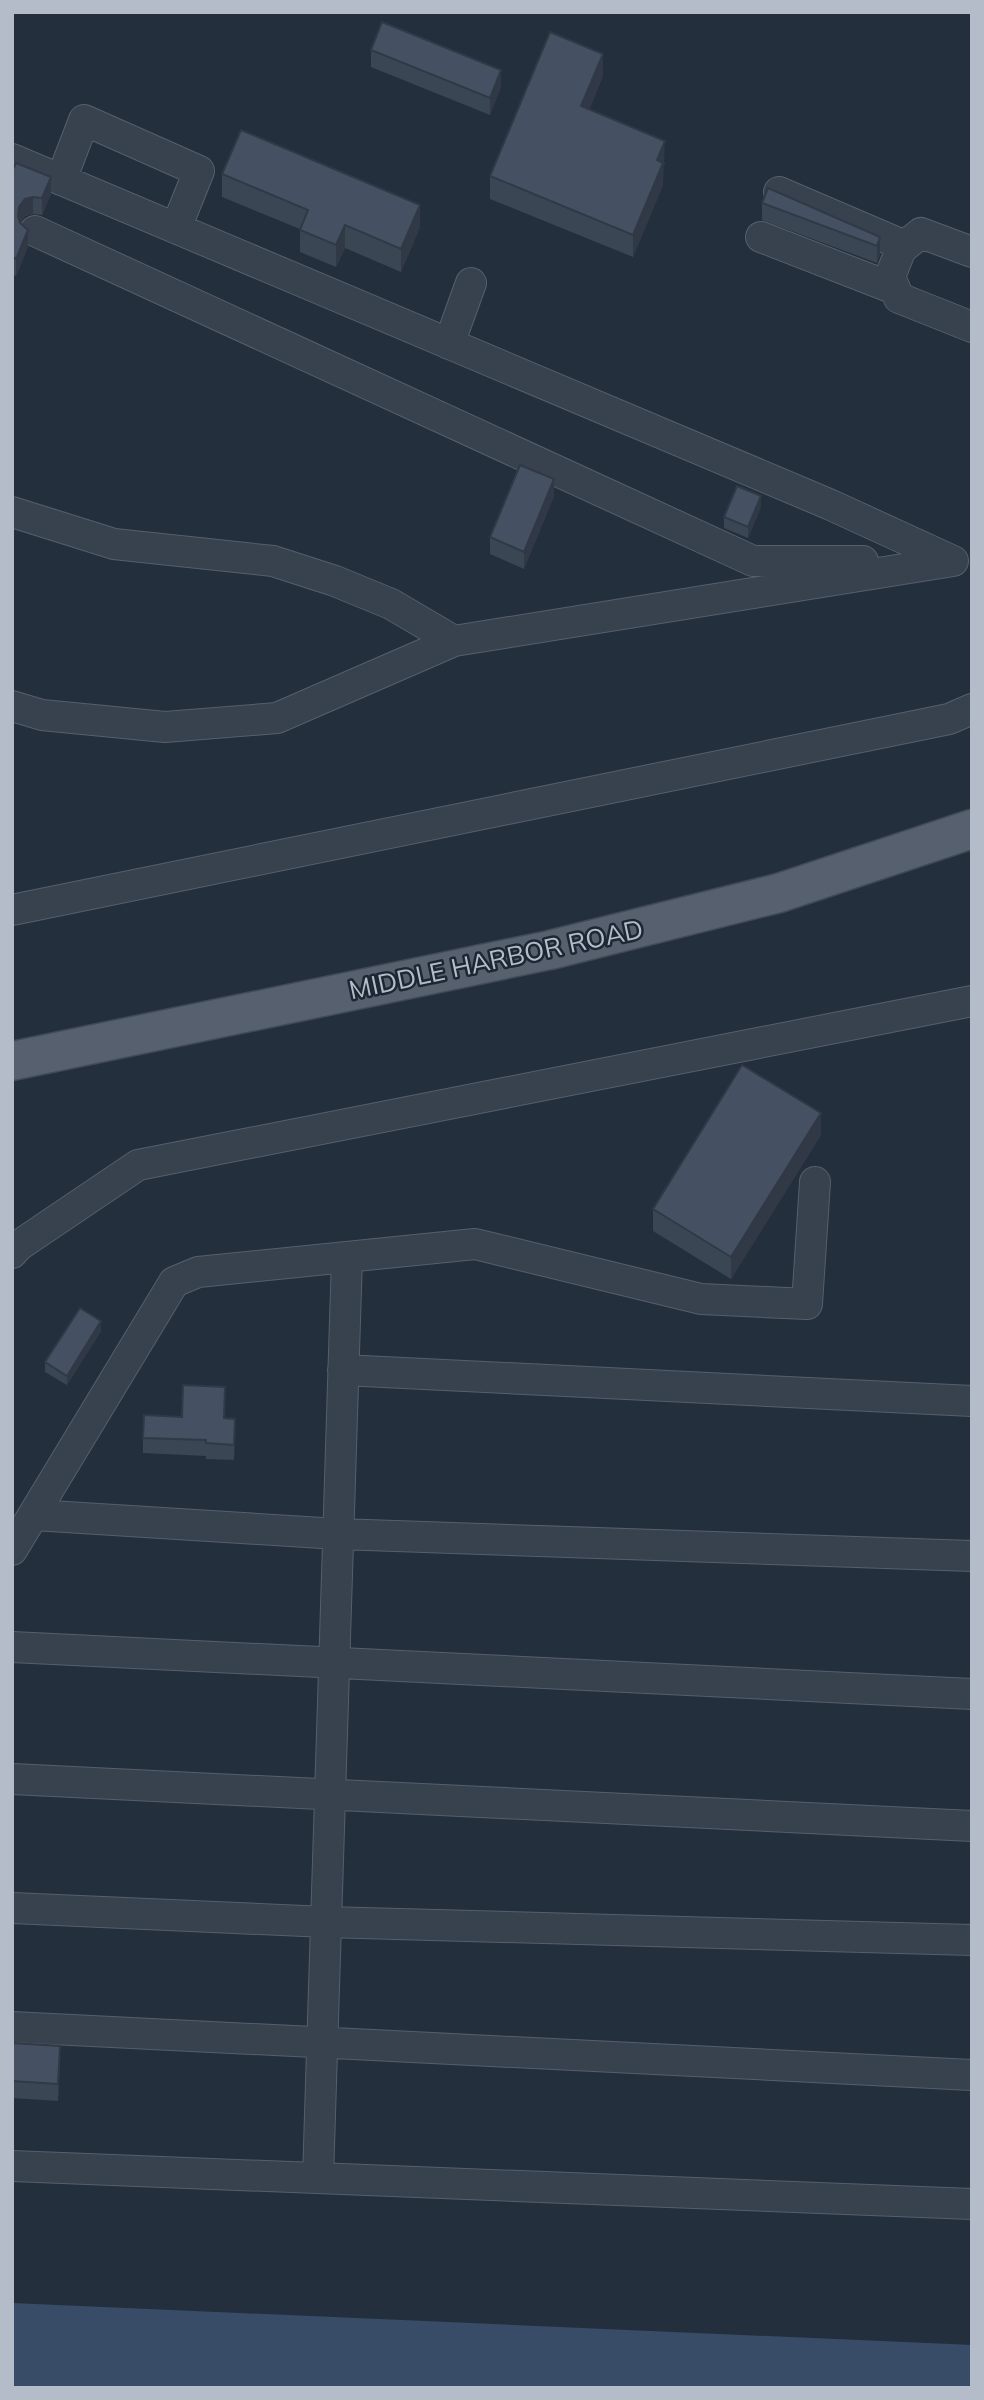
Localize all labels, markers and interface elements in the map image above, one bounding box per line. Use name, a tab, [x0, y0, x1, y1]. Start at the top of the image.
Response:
street label: MIDDLE HARBOR ROAD	[346, 912, 646, 1006]

